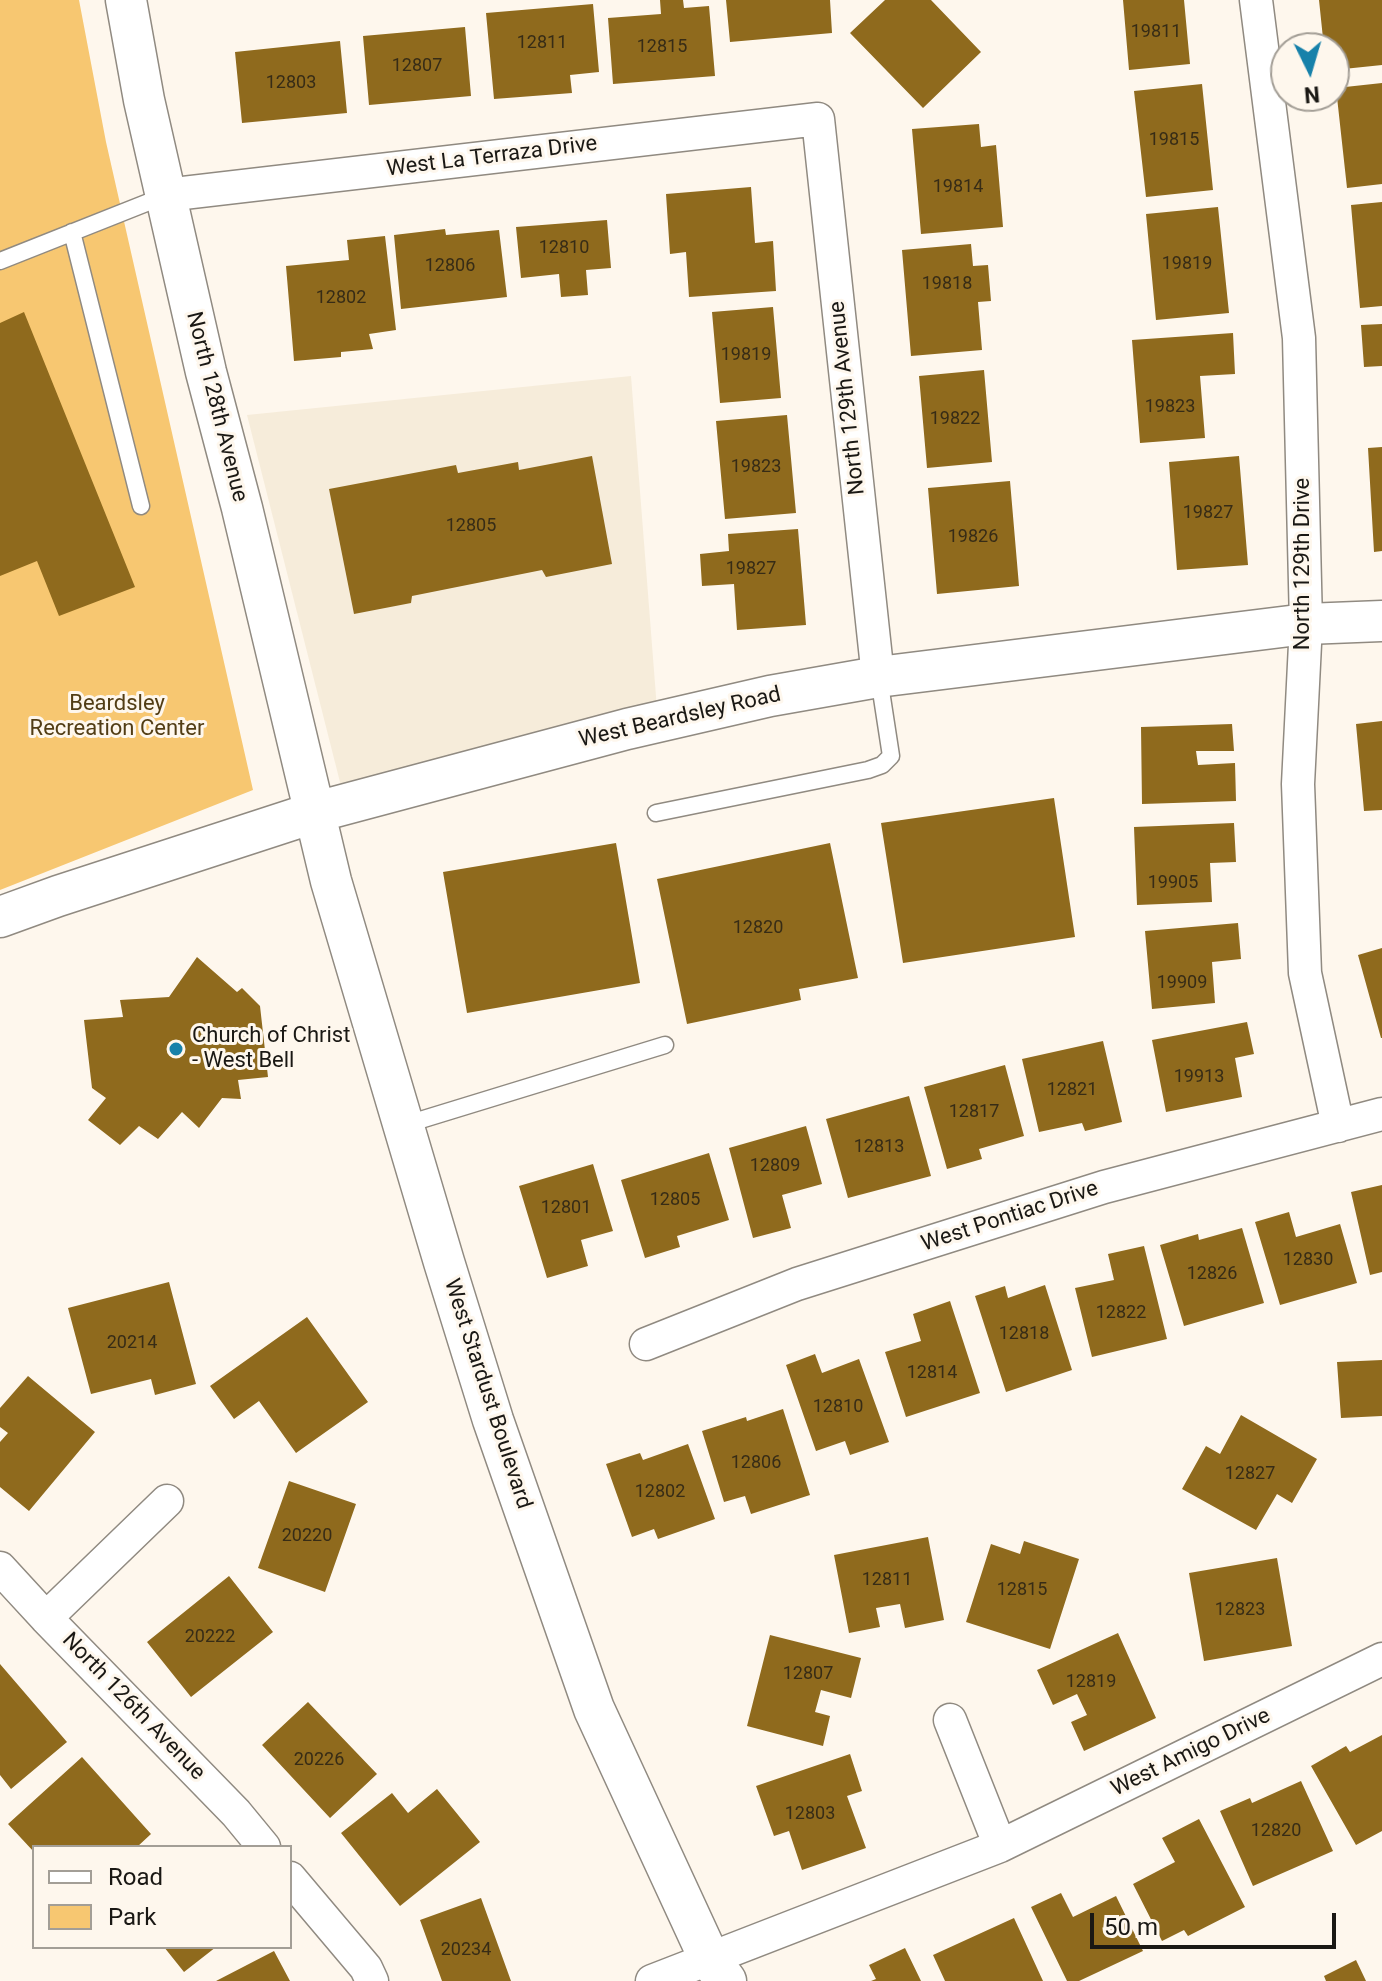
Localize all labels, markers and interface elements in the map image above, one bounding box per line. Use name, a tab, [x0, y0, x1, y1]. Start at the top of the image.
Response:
house number: 19811	[1131, 21, 1181, 43]
house number: 12811	[517, 32, 567, 54]
north arrow	[1270, 32, 1350, 112]
house number: 12815	[637, 36, 687, 58]
house number: 12807	[392, 55, 442, 77]
house number: 12803	[266, 72, 316, 94]
text: N	[1303, 81, 1321, 108]
house number: 19815	[1149, 129, 1199, 151]
street label: West La Terraza Drive	[385, 131, 599, 183]
house number: 19814	[933, 176, 983, 198]
house number: 12810	[539, 237, 589, 259]
house number: 19819	[1162, 253, 1212, 275]
house number: 12806	[425, 255, 475, 277]
house number: 19818	[922, 273, 972, 295]
house number: 12802	[316, 287, 366, 309]
street label: North 129th Avenue	[825, 300, 871, 496]
street label: North 128th Avenue	[180, 309, 252, 505]
house number: 19819	[721, 344, 771, 366]
house number: 19823	[1145, 396, 1195, 418]
house number: 19822	[930, 408, 980, 430]
house number: 19823	[731, 456, 781, 478]
street label: North 129th Drive	[1290, 478, 1316, 650]
house number: 19827	[1183, 502, 1233, 524]
house number: 12805	[446, 515, 496, 537]
house number: 19826	[948, 526, 998, 548]
house number: 19827	[726, 558, 776, 580]
street label: West Beardsley Road	[576, 682, 784, 754]
park label: Beardsley Recreation Center	[30, 691, 204, 742]
house number: 19905	[1148, 872, 1198, 894]
house number: 12820	[733, 917, 783, 939]
house number: 19909	[1157, 972, 1207, 994]
place label: Church of Christ - West Bell	[192, 1023, 350, 1074]
marker: Church of Christ - West Bell	[167, 1040, 185, 1058]
house number: 19913	[1174, 1066, 1224, 1088]
house number: 12821	[1047, 1079, 1097, 1101]
house number: 12817	[949, 1101, 999, 1123]
house number: 12813	[854, 1136, 904, 1158]
house number: 12809	[750, 1155, 800, 1177]
street label: West Pontiac Drive	[918, 1176, 1102, 1258]
house number: 12805	[650, 1189, 700, 1211]
house number: 12801	[541, 1197, 591, 1219]
house number: 12830	[1283, 1249, 1333, 1271]
house number: 12826	[1187, 1263, 1237, 1285]
street label: West Stardust Boulevard	[437, 1276, 537, 1512]
house number: 12822	[1096, 1302, 1146, 1324]
house number: 12818	[999, 1323, 1049, 1345]
house number: 20214	[107, 1332, 157, 1354]
house number: 12814	[907, 1362, 957, 1384]
house number: 12810	[813, 1396, 863, 1418]
house number: 12806	[731, 1452, 781, 1474]
house number: 12827	[1225, 1463, 1275, 1485]
house number: 12802	[635, 1481, 685, 1503]
house number: 20220	[282, 1525, 332, 1547]
house number: 12811	[862, 1569, 912, 1591]
house number: 12815	[997, 1579, 1047, 1601]
house number: 12823	[1215, 1599, 1265, 1621]
house number: 20222	[185, 1626, 235, 1648]
street label: North 126th Avenue	[56, 1628, 210, 1786]
house number: 12807	[783, 1663, 833, 1685]
house number: 12819	[1066, 1671, 1116, 1693]
street label: West Amigo Drive	[1107, 1703, 1275, 1803]
house number: 20226	[294, 1749, 344, 1771]
house number: 12803	[785, 1803, 835, 1825]
house number: 12820	[1251, 1820, 1301, 1842]
legend	[32, 1845, 292, 1949]
text: Road	[108, 1863, 163, 1891]
scale bar	[1094, 1897, 1340, 1947]
text: Park	[108, 1903, 156, 1931]
text: 50 m	[1104, 1913, 1158, 1941]
house number: 20234	[441, 1939, 491, 1961]

